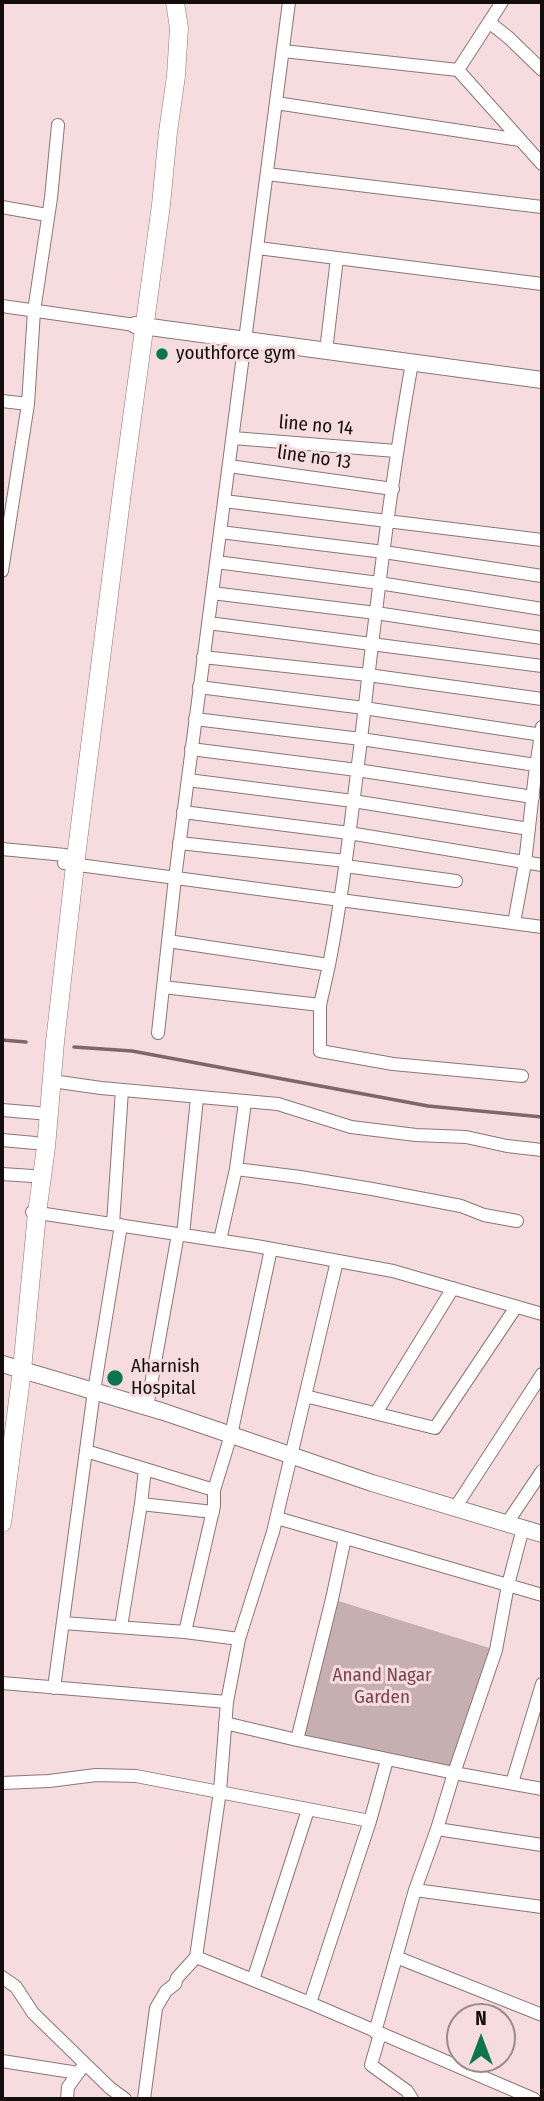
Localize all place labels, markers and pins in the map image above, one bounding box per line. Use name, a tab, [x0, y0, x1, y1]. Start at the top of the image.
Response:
place label: youthforce gym	[176, 343, 296, 365]
marker: youthforce gym	[154, 346, 170, 362]
place label: Aharnish Hospital	[131, 1356, 200, 1400]
marker: Aharnish Hospital	[105, 1368, 125, 1388]

